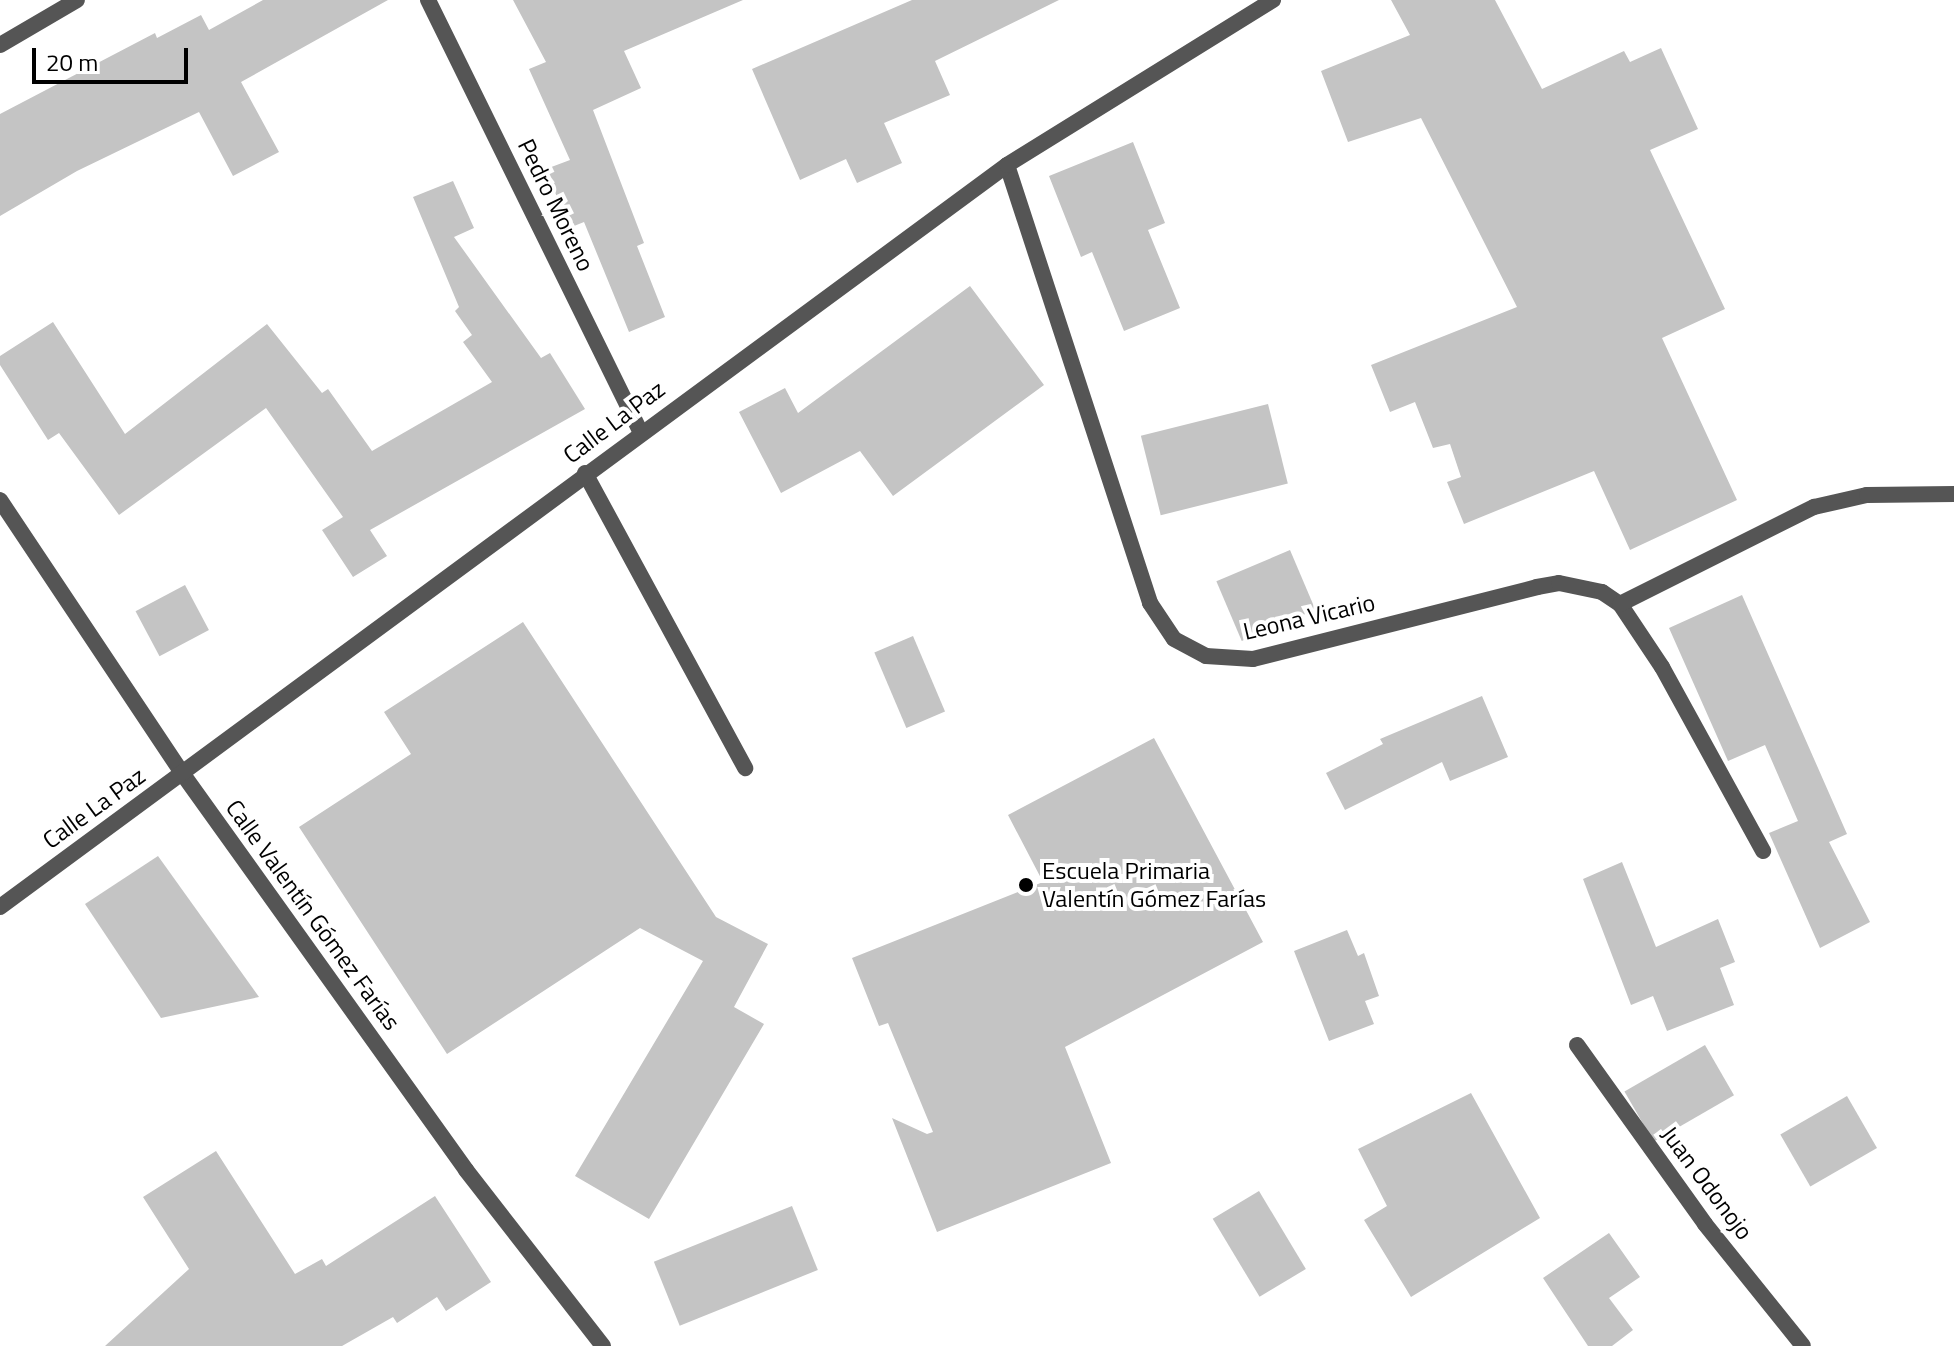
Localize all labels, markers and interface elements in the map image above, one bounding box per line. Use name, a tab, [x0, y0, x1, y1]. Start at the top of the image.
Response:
scale bar	[36, 32, 192, 82]
text: 20 m	[46, 44, 98, 80]
street label: Pedro Moreno	[512, 134, 600, 276]
street label: Calle La Paz	[558, 375, 670, 469]
street label: Leona Vicario	[1240, 588, 1378, 646]
street label: Calle La Paz	[37, 761, 151, 855]
street label: Calle Valentín Gómez Farías	[220, 794, 406, 1036]
place label: Escuela Primaria Valentín Gómez Farías	[1042, 857, 1266, 913]
marker: Escuela Primaria Valentín Gómez Farías	[1017, 876, 1035, 894]
street label: Juan Odonojo	[1655, 1121, 1759, 1245]

